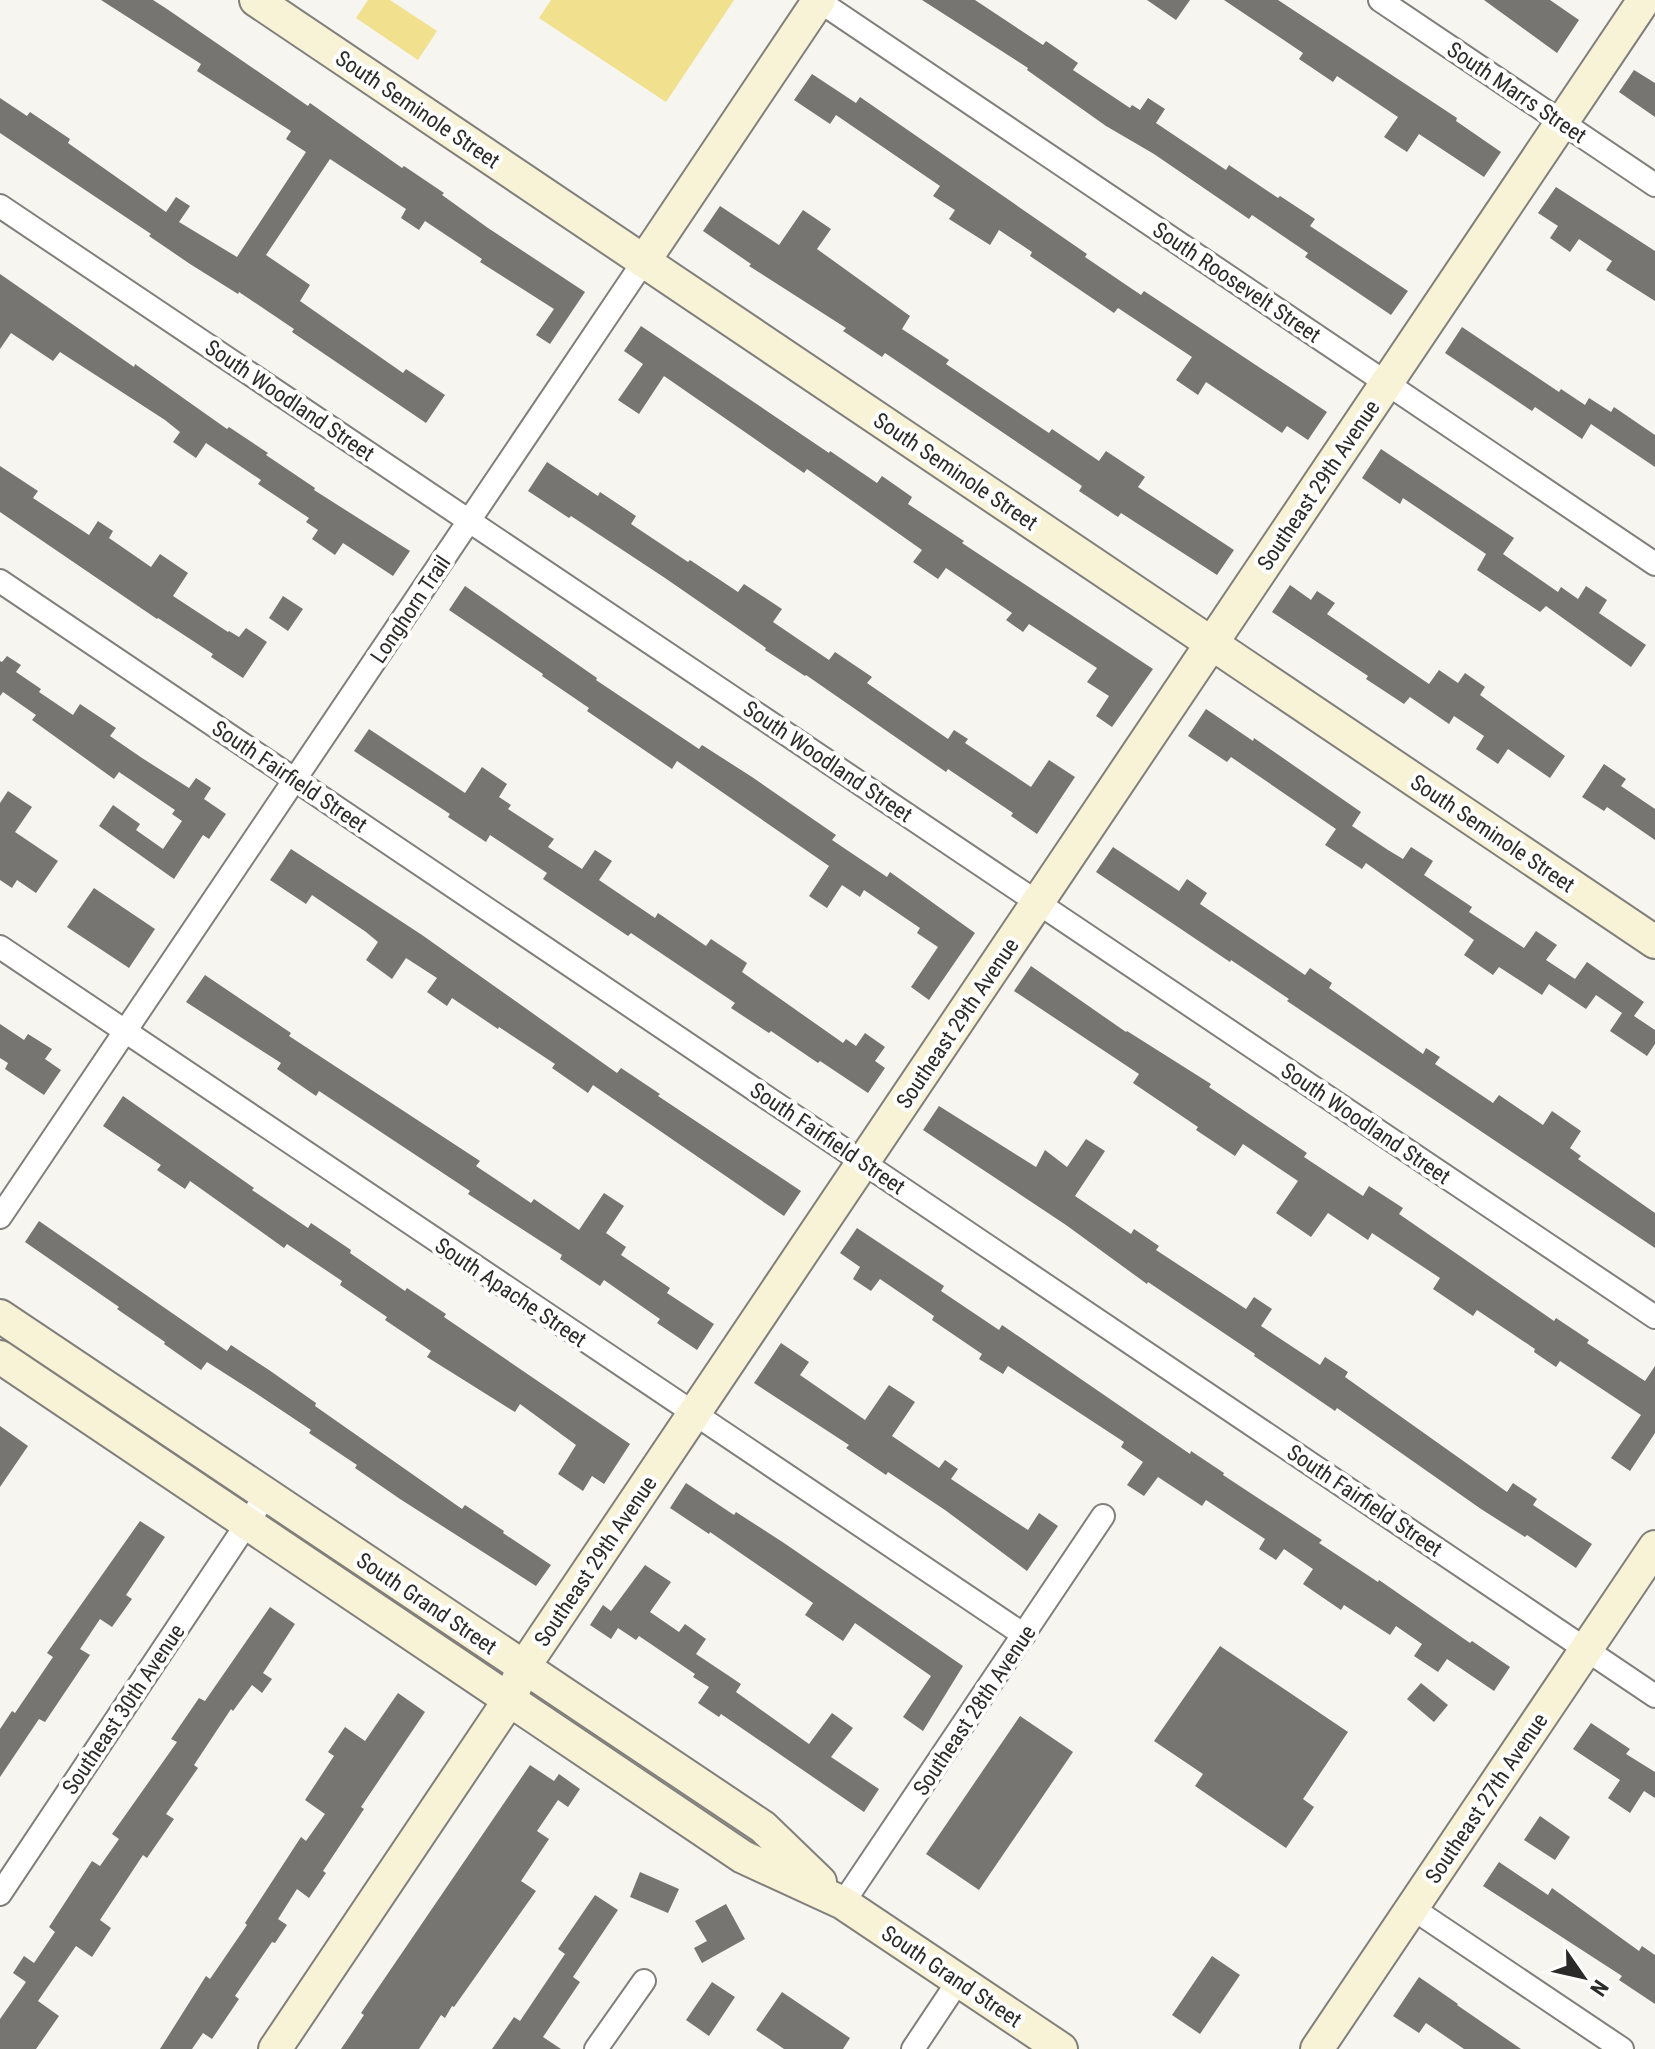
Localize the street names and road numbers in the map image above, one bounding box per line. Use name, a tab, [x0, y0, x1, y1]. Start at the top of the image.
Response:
street label: South Marrs Street	[1442, 37, 1591, 148]
street label: South Seminole Street	[331, 45, 504, 174]
street label: South Roosevelt Street	[1148, 217, 1325, 348]
street label: South Woodland Street	[200, 335, 379, 466]
street label: Southeast 29th Avenue	[1252, 395, 1385, 575]
street label: South Seminole Street	[869, 407, 1042, 536]
street label: Longhorn Trail	[365, 551, 456, 668]
street label: South Woodland Street	[738, 696, 917, 827]
street label: South Fairfield Street	[208, 715, 372, 838]
street label: South Seminole Street	[1406, 769, 1579, 898]
street label: Southeast 29th Avenue	[891, 933, 1024, 1113]
street label: South Woodland Street	[1276, 1058, 1455, 1189]
street label: South Fairfield Street	[746, 1077, 910, 1200]
street label: South Apache Street	[430, 1233, 591, 1352]
street label: South Fairfield Street	[1283, 1439, 1447, 1562]
street label: Southeast 29th Avenue	[529, 1471, 662, 1651]
street label: South Grand Street	[352, 1547, 501, 1659]
street label: Southeast 30th Avenue	[57, 1619, 190, 1799]
street label: Southeast 28th Avenue	[908, 1620, 1041, 1800]
street label: Southeast 27th Avenue	[1420, 1708, 1553, 1888]
street label: South Grand Street	[877, 1920, 1026, 2032]

